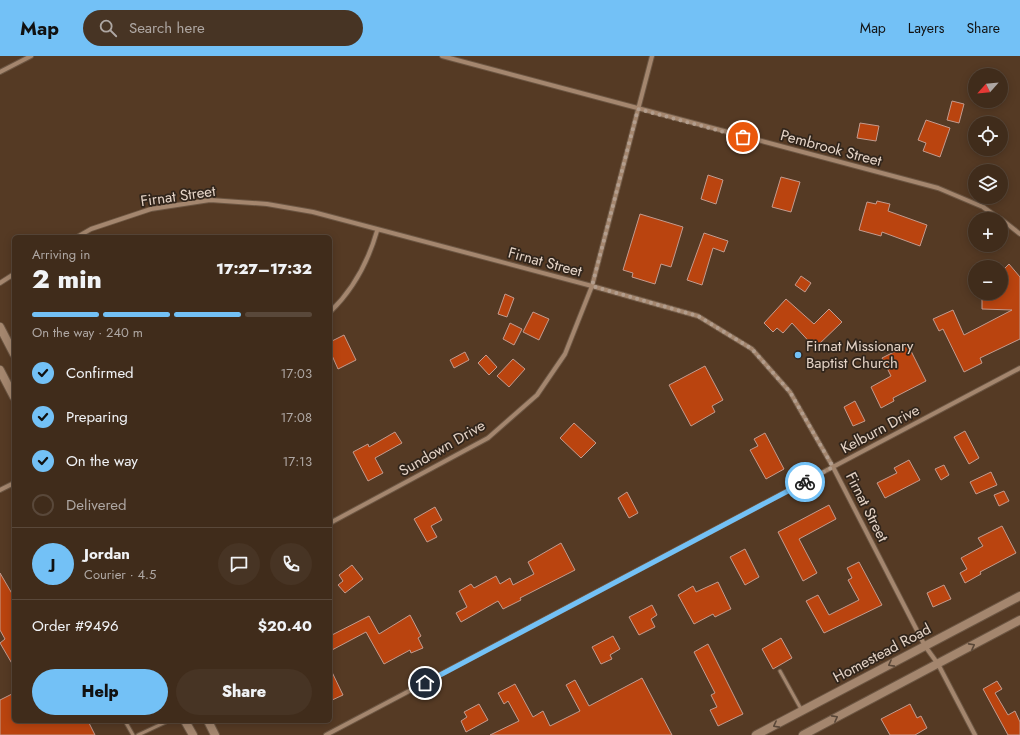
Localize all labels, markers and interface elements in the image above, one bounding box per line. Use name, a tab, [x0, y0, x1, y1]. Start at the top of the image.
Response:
search box	[83, 10, 363, 46]
text: Map	[20, 15, 59, 42]
icon: search	[97, 17, 119, 39]
text: Search here	[129, 17, 205, 39]
text: Map	[860, 18, 886, 38]
text: Layers	[908, 18, 944, 38]
text: Share	[966, 18, 1000, 38]
north arrow	[968, 68, 1008, 108]
map controls	[968, 68, 1008, 300]
button: locate	[968, 116, 1008, 156]
pin	[726, 120, 760, 154]
street label: Pembrook Street	[778, 124, 884, 172]
icon: bag	[732, 126, 754, 148]
button: layers	[968, 164, 1008, 204]
street label: Firnat Street	[139, 180, 217, 212]
button: +	[968, 212, 1008, 252]
street label: Firnat Street	[506, 242, 585, 283]
text: Arriving in	[32, 245, 90, 264]
text: 17:27–17:32	[216, 258, 312, 280]
text: 2 min	[32, 260, 102, 298]
button: −	[968, 260, 1008, 300]
text: On the way · 240 m	[32, 323, 143, 342]
place label: Firnat Missionary Baptist Church	[806, 335, 914, 374]
marker: Firnat Missionary Baptist Church	[793, 350, 803, 360]
icon: check	[32, 362, 54, 384]
text: Confirmed	[66, 362, 134, 384]
text: 17:03	[281, 364, 312, 383]
street label: Kelburn Drive	[837, 399, 924, 459]
icon: check	[32, 406, 54, 428]
text: Preparing	[66, 406, 128, 428]
text: 17:08	[281, 408, 312, 427]
street label: Sundown Drive	[395, 414, 489, 482]
icon: check	[32, 450, 54, 472]
text: On the way	[66, 450, 138, 472]
text: 17:13	[282, 452, 312, 471]
courier	[785, 462, 825, 502]
street label: Firnat Street	[840, 468, 894, 546]
icon: bike	[794, 471, 816, 493]
text: Delivered	[66, 494, 127, 516]
text: Jordan	[84, 543, 130, 565]
button: chat	[218, 543, 260, 585]
button: phone	[270, 543, 312, 585]
text: J	[51, 553, 55, 575]
text: Courier · 4.5	[84, 565, 156, 584]
text: Order #9496	[32, 615, 119, 637]
text: $20.40	[258, 615, 312, 637]
street label: Homestead Road	[829, 618, 935, 688]
one-way arrow	[968, 643, 975, 650]
one-way arrow	[888, 660, 895, 667]
pin	[408, 666, 442, 700]
button: Help	[32, 669, 168, 715]
button: Share	[176, 669, 312, 715]
icon: home	[414, 672, 436, 694]
one-way arrow	[831, 715, 838, 723]
one-way arrow	[773, 720, 780, 727]

